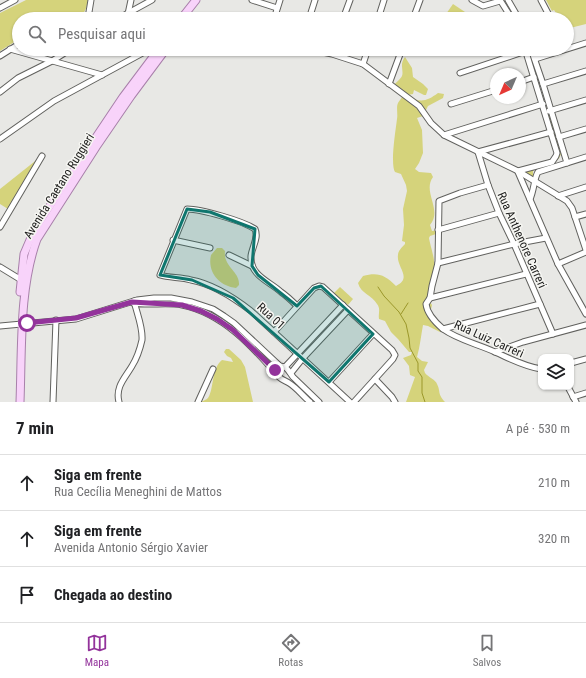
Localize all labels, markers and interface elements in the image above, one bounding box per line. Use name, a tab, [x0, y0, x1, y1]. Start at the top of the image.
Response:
search box	[12, 12, 574, 56]
icon: search	[26, 23, 48, 45]
text: Pesquisar aqui	[58, 25, 146, 43]
north arrow	[490, 68, 526, 104]
street label: Avenida Caetano Ruggieri	[21, 131, 97, 241]
street label: Rua Anthenore Carreri	[494, 190, 550, 290]
street label: Rua 01	[254, 300, 288, 332]
route start	[18, 314, 36, 332]
street label: Rua Luiz Carreri	[452, 317, 526, 361]
map controls	[538, 354, 574, 390]
button: layers	[538, 354, 574, 390]
route end	[266, 361, 284, 379]
text: 7 min	[16, 418, 54, 438]
text: A pé · 530 m	[506, 421, 570, 436]
text: Siga em frente	[54, 466, 142, 484]
icon: ahead	[16, 472, 38, 494]
text: 210 m	[538, 475, 570, 490]
text: Rua Cecília Meneghini de Mattos	[54, 484, 222, 499]
text: Siga em frente	[54, 522, 142, 540]
icon: ahead	[16, 528, 38, 550]
text: 320 m	[538, 531, 570, 546]
text: Avenida Antonio Sérgio Xavier	[54, 540, 208, 555]
icon: arrive	[16, 584, 38, 606]
text: Chegada ao destino	[54, 586, 172, 604]
tab: Mapa	[85, 632, 109, 669]
tab: Rotas	[278, 632, 303, 669]
tab: Salvos	[473, 632, 501, 669]

